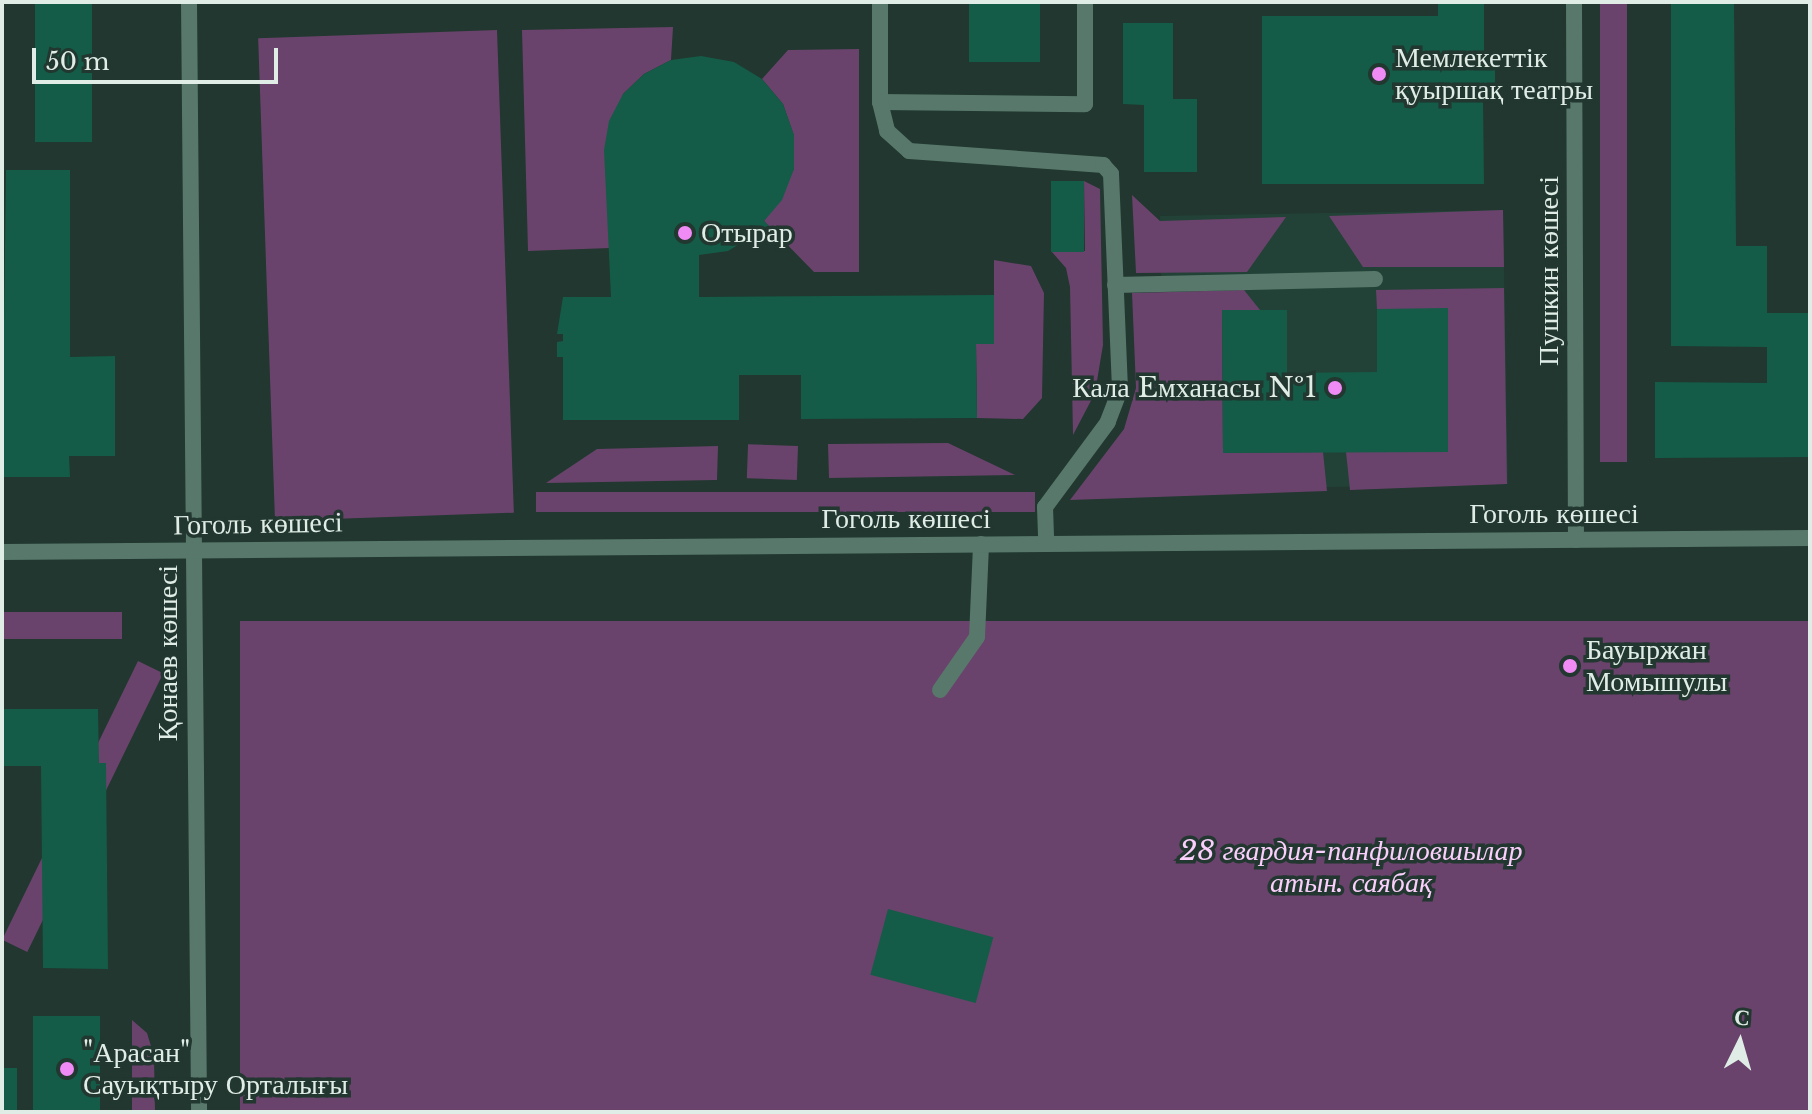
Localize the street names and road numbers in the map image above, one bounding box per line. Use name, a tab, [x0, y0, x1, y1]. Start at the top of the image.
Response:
street label: Пушкин көшесі	[1532, 176, 1566, 366]
street label: Гоголь көшесі	[1469, 497, 1639, 531]
street label: Гоголь көшесі	[821, 502, 991, 536]
street label: Гоголь көшесі	[173, 506, 343, 542]
street label: Қонаев көшесі	[151, 565, 185, 741]

